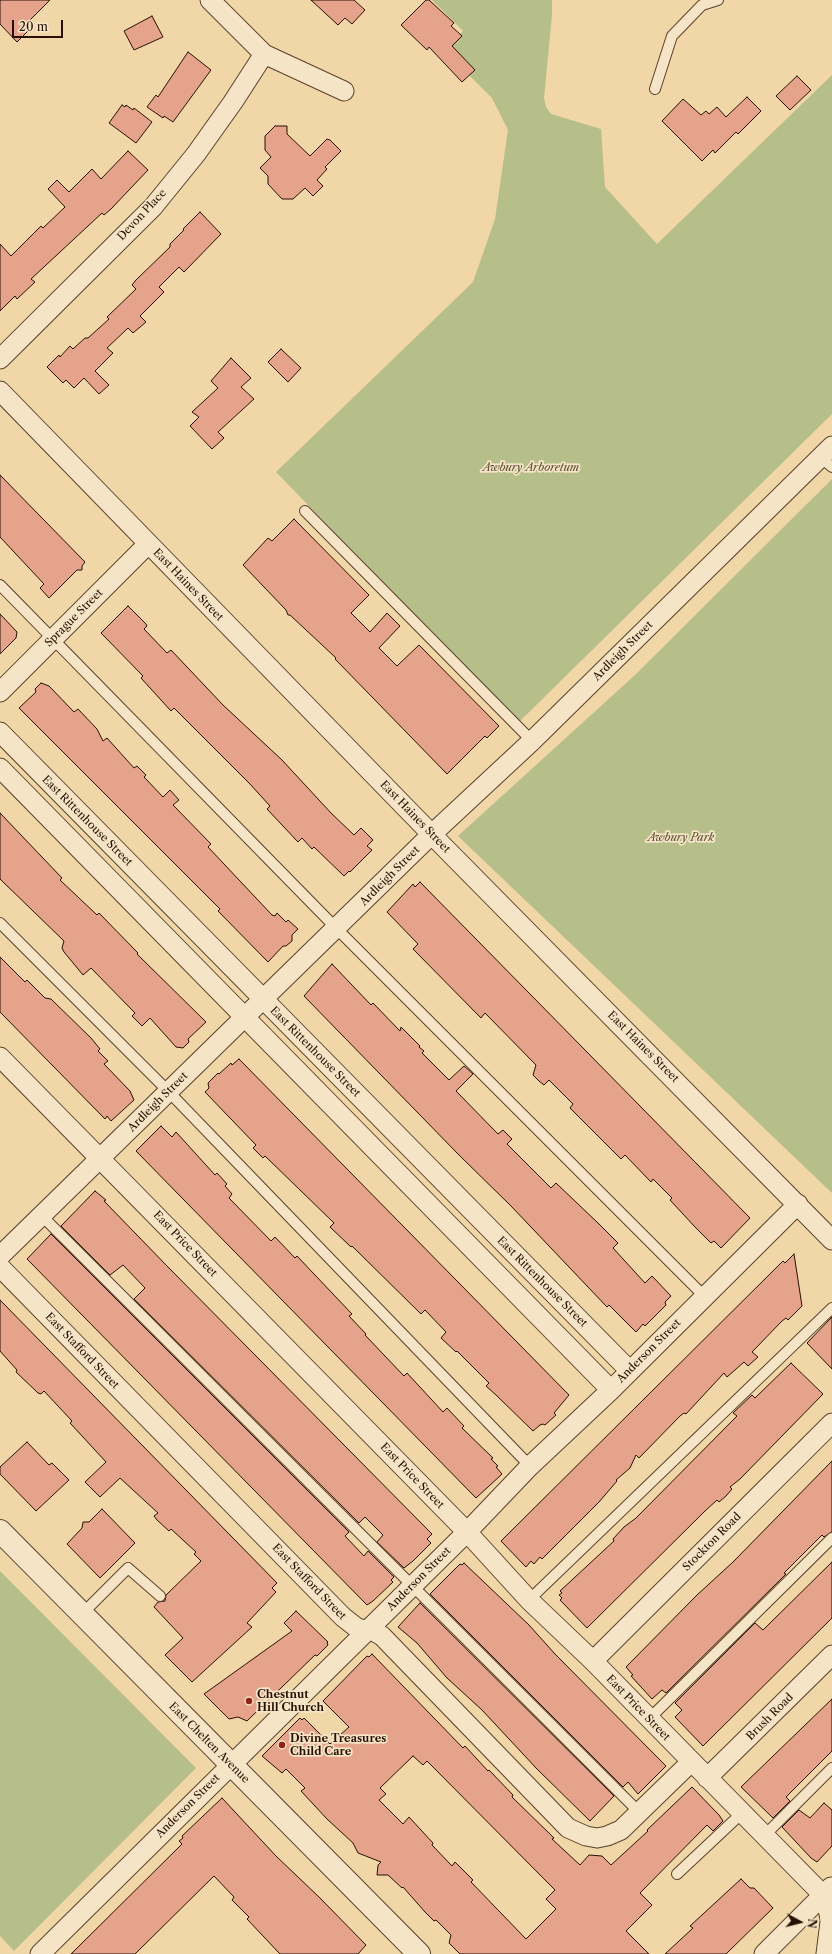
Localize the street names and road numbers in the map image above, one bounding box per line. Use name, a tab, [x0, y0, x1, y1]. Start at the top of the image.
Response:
street label: Devon Place	[115, 187, 169, 243]
street label: East Haines Street	[150, 546, 226, 624]
street label: Sprague Street	[42, 586, 106, 650]
street label: Ardleigh Street	[590, 618, 656, 684]
street label: East Rittenhouse Street	[39, 773, 135, 869]
street label: East Haines Street	[377, 778, 453, 856]
street label: Ardleigh Street	[357, 843, 423, 909]
street label: East Rittenhouse Street	[267, 1004, 363, 1100]
street label: East Haines Street	[605, 1009, 681, 1085]
street label: Ardleigh Street	[125, 1069, 191, 1135]
street label: East Price Street	[150, 1208, 220, 1280]
street label: East Rittenhouse Street	[494, 1234, 590, 1330]
street label: East Stafford Street	[42, 1310, 122, 1392]
street label: Anderson Street	[614, 1316, 684, 1386]
street label: East Price Street	[377, 1440, 447, 1512]
street label: Stockton Road	[680, 1510, 744, 1574]
street label: East Stafford Street	[269, 1541, 349, 1623]
street label: Anderson Street	[384, 1544, 454, 1614]
street label: East Price Street	[603, 1672, 673, 1744]
street label: Brush Road	[744, 1691, 796, 1743]
street label: East Chelten Avenue	[166, 1700, 252, 1786]
street label: Anderson Street	[153, 1771, 223, 1841]

